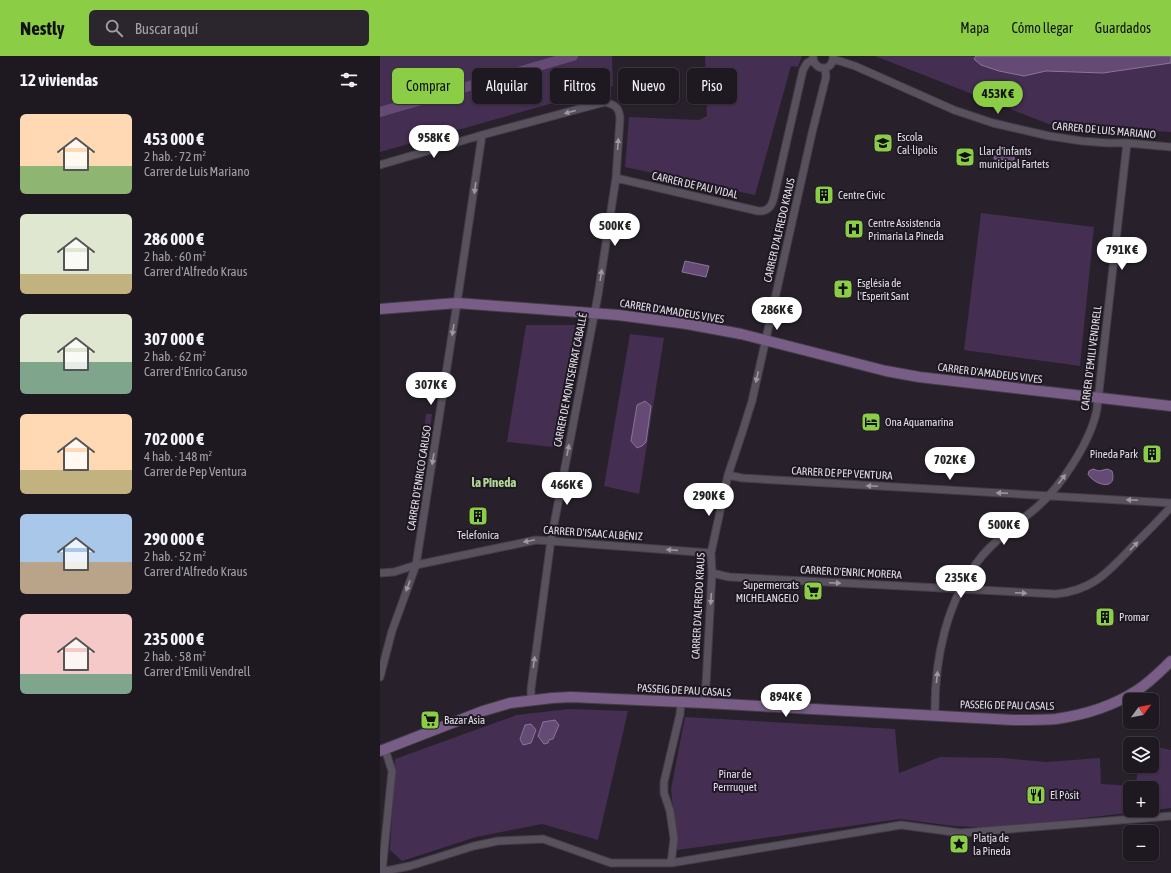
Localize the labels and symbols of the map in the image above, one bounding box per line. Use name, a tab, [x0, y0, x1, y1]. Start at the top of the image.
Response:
pin: 453K €	[965, 81, 1031, 115]
one-way arrow	[563, 109, 575, 115]
street label: CARRER DE LUIS MARIANO	[1051, 119, 1157, 141]
pin: 958K €	[401, 125, 467, 159]
place label: Escola Cal·lípolis	[897, 131, 938, 156]
school or university icon: Escola Cal·lípolis	[872, 132, 894, 154]
one-way arrow	[615, 138, 622, 150]
place label: Llar d'infants municipal Fartets	[979, 145, 1049, 170]
school or university icon: Llar d'infants municipal Fartets	[954, 146, 976, 168]
street label: CARRER DE PAU VIDAL	[651, 169, 740, 201]
street label: CARRER D'ALFREDO KRAUS	[761, 176, 797, 283]
one-way arrow	[471, 182, 477, 194]
building icon: Centre Civic	[813, 184, 835, 206]
place label: Centre Civic	[838, 189, 886, 201]
pin: 500K €	[582, 213, 648, 247]
place label: Centre Assistencia Primaria La Pineda	[868, 217, 944, 242]
hospital icon: Centre Assistencia Primaria La Pineda	[843, 218, 865, 240]
pin: 791K €	[1089, 237, 1155, 271]
one-way arrow	[598, 268, 604, 281]
place label: Església de l'Esperit Sant	[857, 277, 909, 302]
church icon: Església de l'Esperit Sant	[832, 278, 854, 300]
street label: CARRER D'AMADEUS VIVES	[619, 297, 725, 325]
pin: 286K €	[744, 297, 810, 331]
street label: CARRER D'EMILI VENDRELL	[1079, 304, 1103, 411]
street label: CARRER DE MONTSERRAT CABALLÉ	[551, 312, 589, 448]
one-way arrow	[450, 324, 456, 336]
street label: CARRER D'AMADEUS VIVES	[937, 361, 1043, 385]
one-way arrow	[753, 371, 759, 384]
pin: 307K €	[398, 372, 464, 406]
hotel icon: Ona Aquamarina	[860, 411, 882, 433]
place label: Ona Aquamarina	[885, 416, 954, 428]
street label: CARRER D'ENRICO CARUSO	[405, 424, 433, 532]
building icon: Pineda Park	[1141, 443, 1163, 465]
one-way arrow	[565, 444, 571, 456]
pin: 702K €	[917, 447, 983, 481]
place label: Pineda Park	[1090, 448, 1138, 460]
one-way arrow	[430, 453, 436, 465]
street label: CARRER DE PEP VENTURA	[791, 464, 893, 482]
pin: 466K €	[534, 472, 600, 506]
one-way arrow	[1057, 474, 1066, 485]
district label: la Pineda	[472, 475, 516, 490]
one-way arrow	[866, 482, 878, 489]
pin: 290K €	[676, 483, 742, 517]
one-way arrow	[996, 490, 1008, 497]
one-way arrow	[1126, 497, 1138, 504]
building icon: Telefonica	[467, 505, 489, 527]
pin: 500K €	[971, 512, 1037, 546]
street label: CARRER D'ISAAC ALBÉNIZ	[543, 524, 643, 542]
place label: Telefonica	[457, 529, 499, 541]
one-way arrow	[523, 539, 535, 545]
one-way arrow	[1129, 541, 1139, 551]
one-way arrow	[666, 546, 678, 553]
street label: CARRER D'ALFREDO KRAUS	[689, 552, 707, 660]
street label: CARRER D'ENRIC MORERA	[800, 563, 903, 581]
pin: 235K €	[928, 565, 994, 599]
place label: Supermercats MICHELANGELO	[736, 579, 799, 604]
one-way arrow	[829, 579, 841, 586]
one-way arrow	[405, 580, 411, 592]
supermarket icon: Supermercats MICHELANGELO	[802, 580, 824, 602]
one-way arrow	[1015, 589, 1027, 596]
one-way arrow	[707, 593, 714, 605]
building icon: Promar	[1094, 606, 1116, 628]
place label: Promar	[1119, 611, 1150, 623]
one-way arrow	[531, 655, 537, 668]
one-way arrow	[934, 671, 941, 683]
street label: PASSEIG DE PAU CASALS	[637, 682, 732, 698]
pin: 894K €	[753, 684, 819, 718]
north arrow	[1123, 693, 1159, 729]
street label: PASSEIG DE PAU CASALS	[960, 698, 1055, 712]
supermarket icon: Bazar Asia	[419, 709, 441, 731]
place label: Bazar Asia	[444, 714, 485, 726]
park label: Pinar de Perrruquet	[713, 768, 757, 793]
restaurant icon: El Pòsit	[1025, 784, 1047, 806]
place label: El Pòsit	[1050, 789, 1079, 801]
place label: Platja de la Pineda	[973, 832, 1011, 857]
place icon: Platja de la Pineda	[948, 833, 970, 855]

